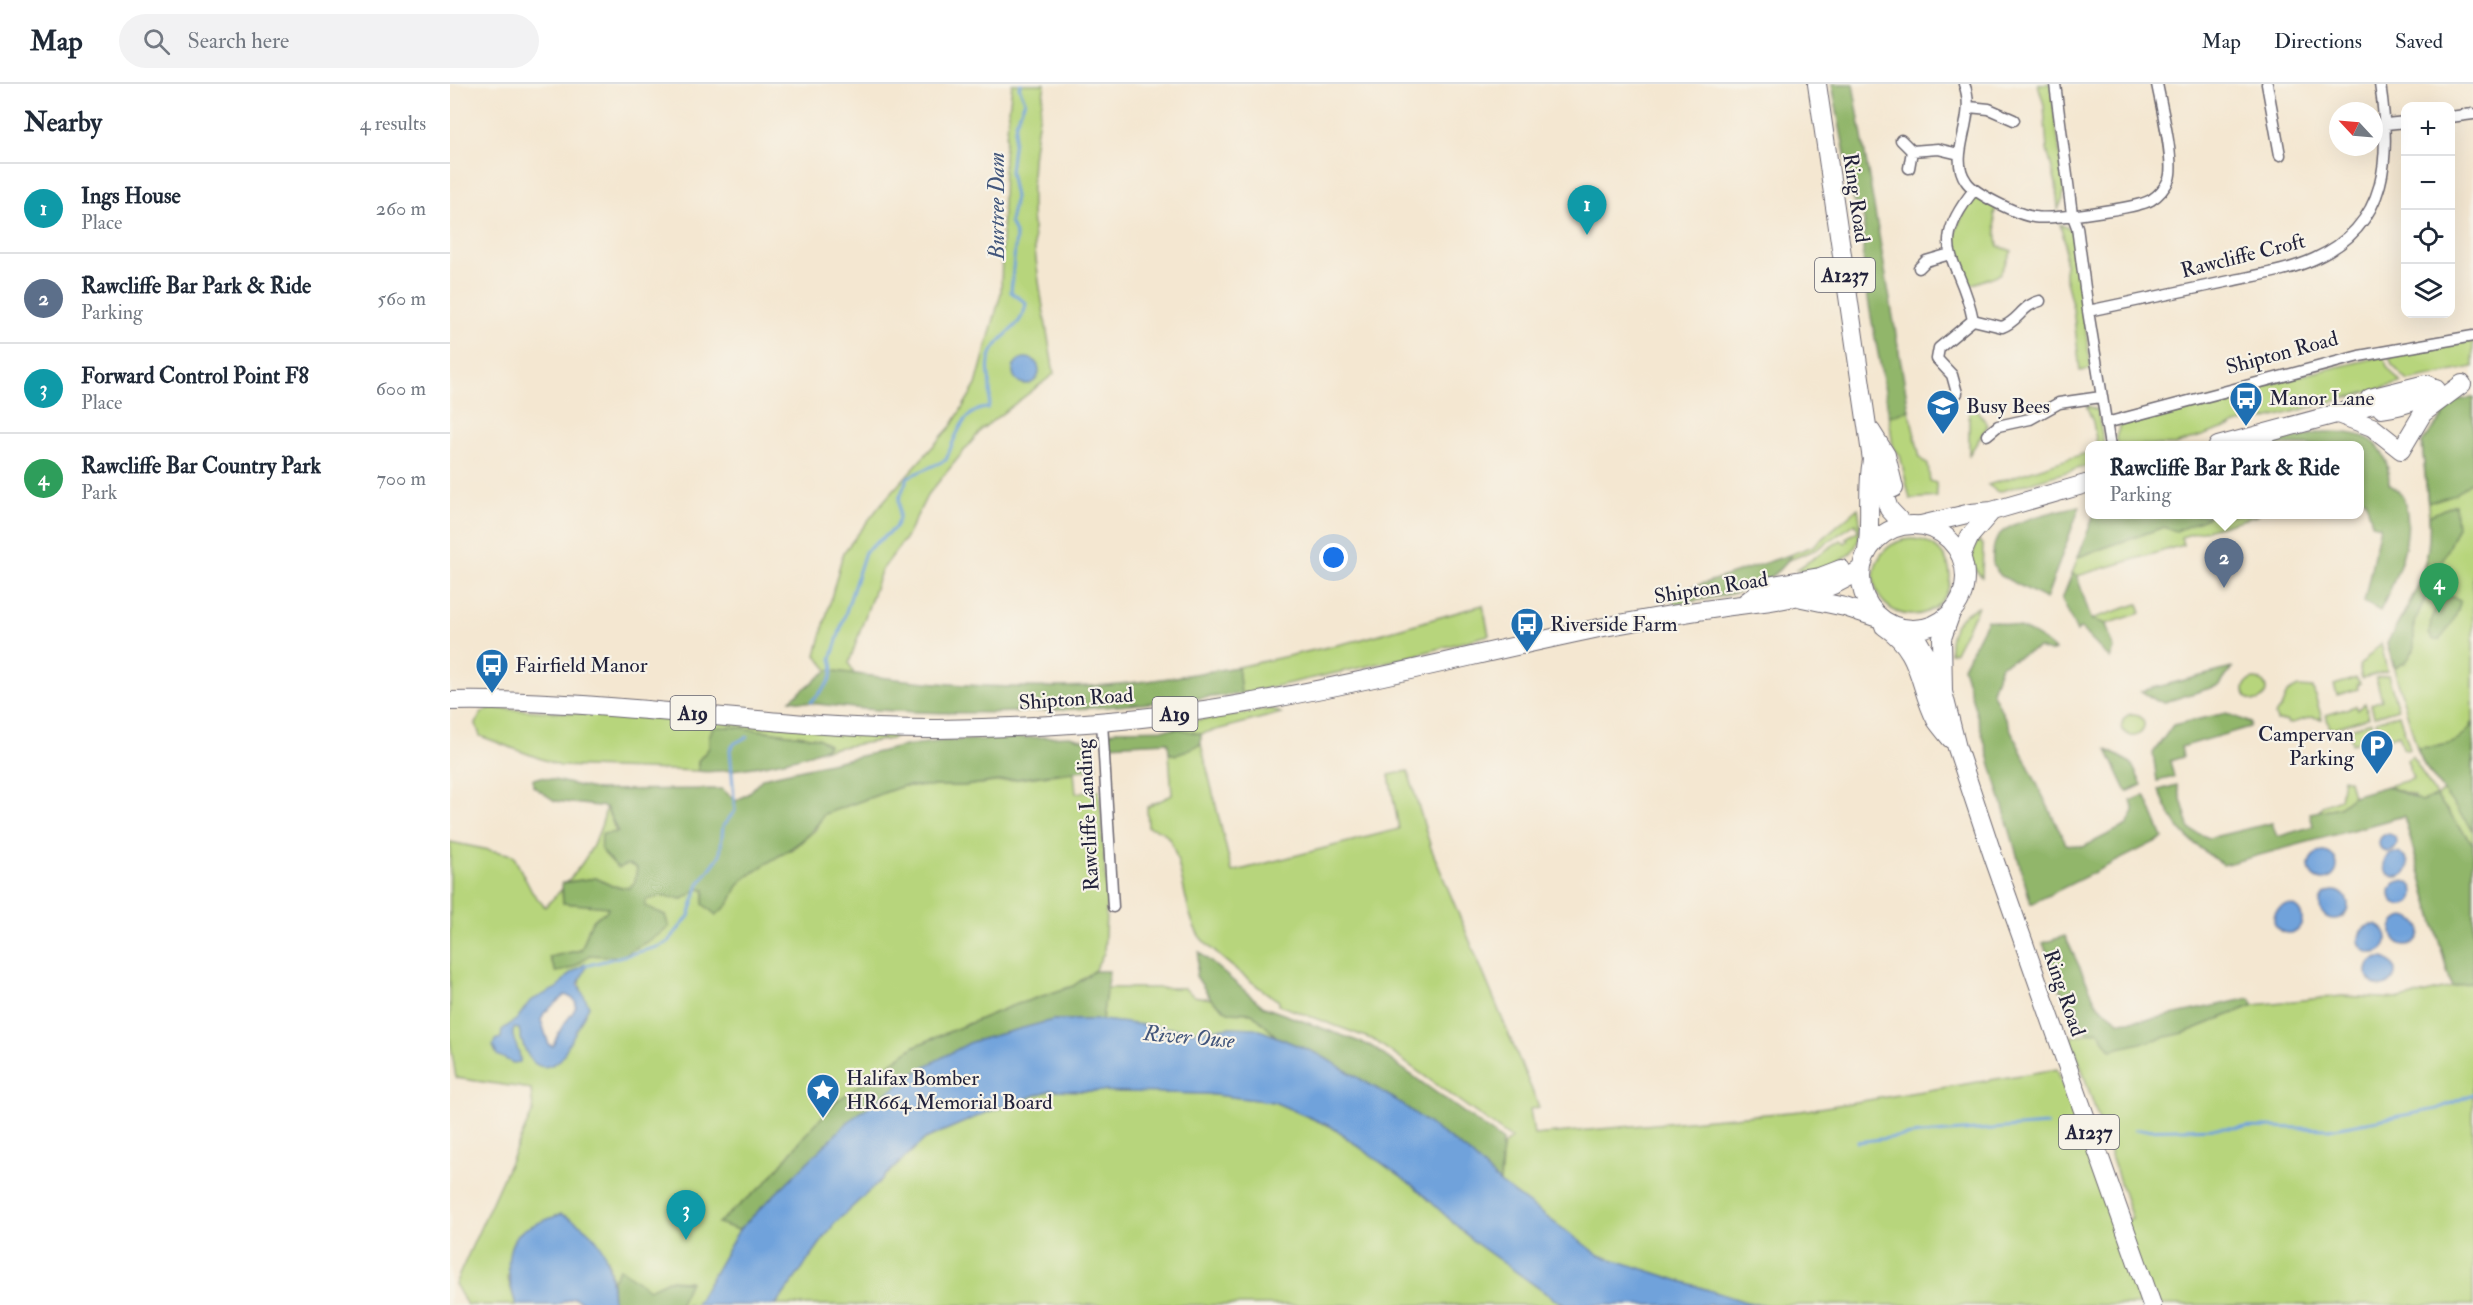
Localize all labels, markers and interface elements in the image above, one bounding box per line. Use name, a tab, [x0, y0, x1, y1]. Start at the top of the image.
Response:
search box	[119, 14, 539, 68]
text: Map	[30, 24, 83, 59]
icon: search	[140, 25, 173, 58]
text: Search here	[188, 27, 289, 55]
text: Map	[2201, 28, 2241, 55]
text: Directions	[2274, 28, 2362, 55]
text: Saved	[2395, 28, 2443, 55]
north arrow	[2329, 102, 2383, 156]
map controls	[2401, 102, 2455, 318]
button: +	[2401, 102, 2455, 156]
text: Nearby	[24, 107, 102, 139]
text: 4 results	[360, 111, 426, 136]
water label: Burtree Dam	[983, 152, 1011, 261]
street label: Ring Road	[1836, 152, 1876, 245]
button: −	[2401, 156, 2455, 210]
text: Ings House	[81, 182, 181, 210]
pin: 1	[1568, 186, 1606, 235]
text: 1	[40, 196, 47, 221]
text: 260 m	[376, 196, 426, 221]
text: Place	[81, 210, 122, 235]
button: locate	[2401, 210, 2455, 264]
street label: Rawcliffe Croft	[2178, 227, 2308, 285]
road number: A1237	[1815, 258, 1875, 292]
button: layers	[2401, 264, 2455, 318]
text: Rawcliffe Bar Park & Ride	[81, 272, 311, 300]
text: 2	[38, 286, 49, 311]
text: 560 m	[377, 286, 426, 311]
text: Parking	[81, 300, 143, 325]
street label: Shipton Road	[2223, 325, 2342, 381]
text: Forward Control Point F8	[81, 362, 309, 390]
text: 3	[40, 376, 47, 401]
text: 600 m	[376, 376, 426, 401]
bus stop icon: Manor Lane	[2228, 380, 2264, 427]
place label: Manor Lane	[2269, 385, 2375, 412]
school or university icon: Busy Bees	[1925, 388, 1961, 435]
text: Place	[81, 390, 122, 415]
place label: Busy Bees	[1966, 393, 2050, 420]
popup	[2085, 441, 2364, 519]
text: Rawcliffe Bar Country Park	[81, 452, 321, 480]
text: Rawcliffe Bar Park & Ride	[2109, 454, 2340, 482]
text: 4	[38, 466, 49, 491]
text: 700 m	[377, 466, 426, 491]
text: Park	[81, 480, 117, 505]
text: Parking	[2109, 482, 2171, 507]
pin: 2	[2204, 538, 2244, 588]
your location	[1319, 543, 1348, 572]
pin: 4	[2420, 564, 2458, 613]
street label: Shipton Road	[1652, 566, 1770, 610]
bus stop icon: Riverside Farm	[1509, 606, 1545, 653]
place label: Riverside Farm	[1550, 611, 1678, 638]
bus stop icon: Fairfield Manor	[474, 647, 510, 694]
place label: Fairfield Manor	[515, 652, 648, 679]
street label: Shipton Road	[1018, 681, 1135, 716]
road number: A19	[670, 696, 716, 730]
road number: A19	[1152, 697, 1198, 731]
place label: Campervan Parking	[2258, 721, 2355, 772]
parking icon: Campervan Parking	[2359, 728, 2395, 775]
street label: Rawcliffe Landing	[1070, 737, 1105, 892]
street label: Ring Road	[2037, 946, 2092, 1041]
water label: River Ouse	[1141, 1019, 1236, 1055]
place label: Halifax Bomber HR664 Memorial Board	[846, 1065, 1053, 1116]
place icon: Halifax Bomber HR664 Memorial Board	[805, 1072, 841, 1119]
road number: A1237	[2059, 1115, 2119, 1149]
pin: 3	[666, 1190, 706, 1240]

